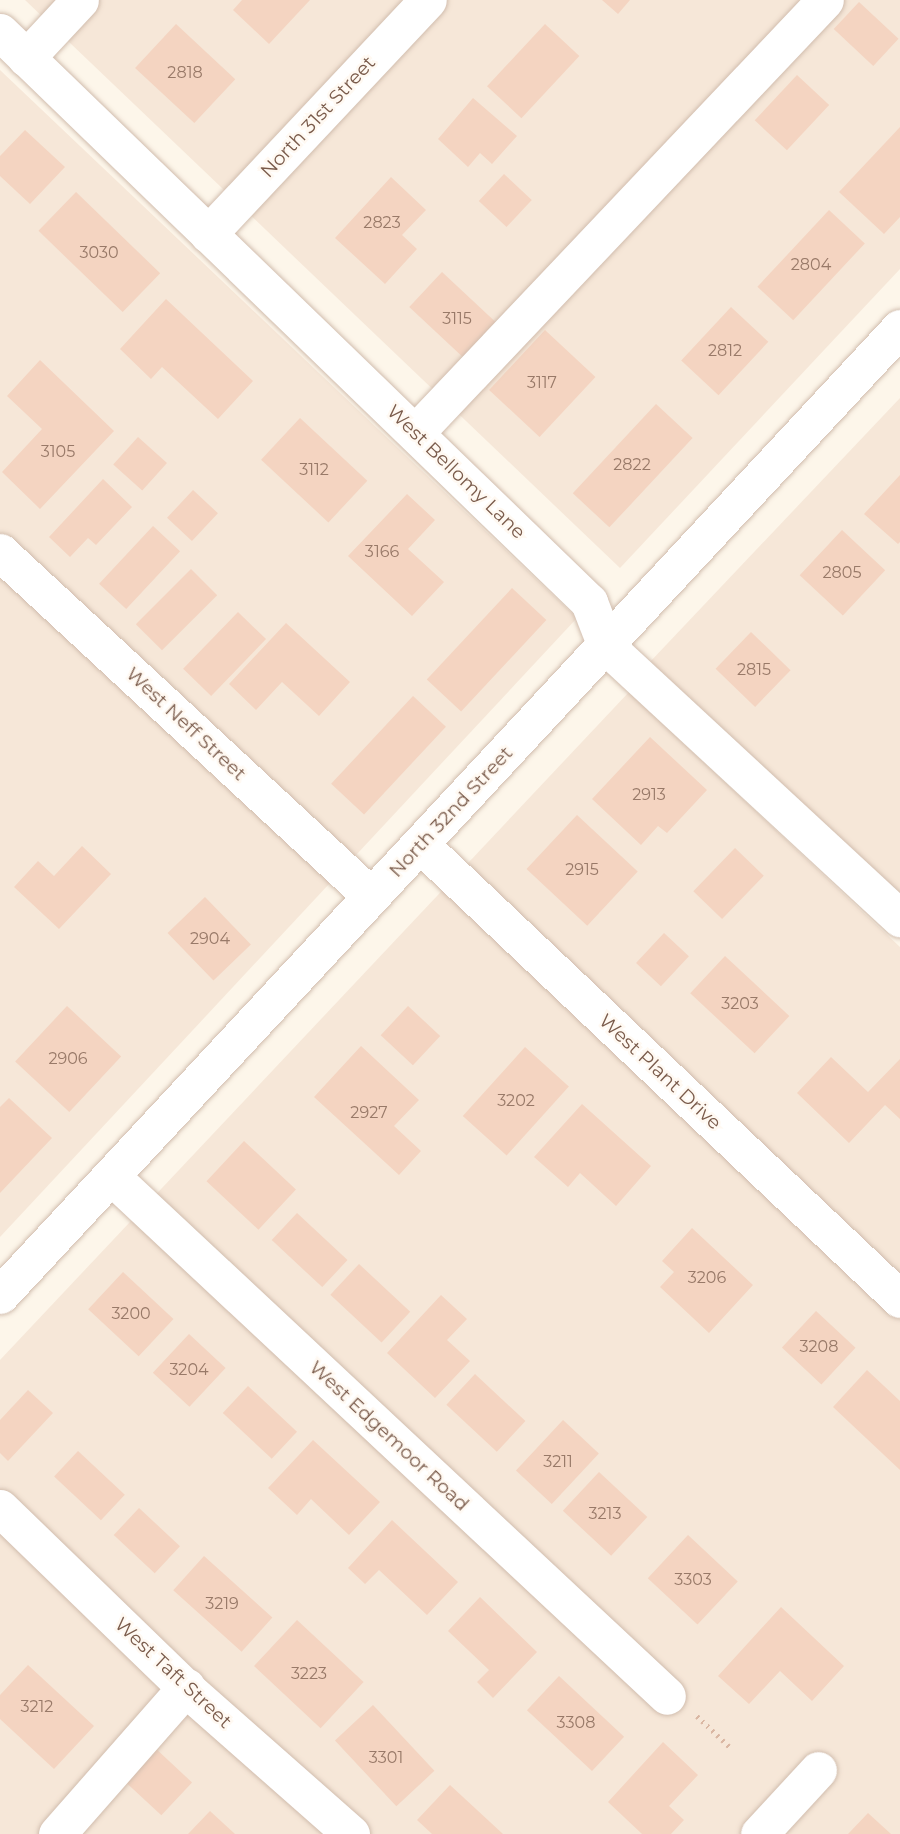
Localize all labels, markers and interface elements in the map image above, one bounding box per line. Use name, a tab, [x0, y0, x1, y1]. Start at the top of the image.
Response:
street label: North 31st Street	[256, 52, 380, 182]
house number: 2818	[167, 63, 203, 83]
house number: 2823	[363, 213, 401, 233]
house number: 3030	[79, 243, 119, 263]
house number: 2804	[791, 255, 831, 275]
house number: 3115	[442, 309, 472, 329]
house number: 2812	[708, 341, 742, 361]
house number: 3117	[527, 373, 557, 393]
street label: West Bellomy Lane	[382, 400, 530, 544]
house number: 3105	[41, 442, 75, 462]
house number: 2822	[613, 455, 651, 475]
house number: 3112	[299, 460, 329, 480]
house number: 3166	[365, 542, 399, 562]
house number: 2805	[823, 563, 861, 583]
house number: 2815	[737, 660, 771, 680]
street label: West Neff Street	[121, 663, 251, 785]
street label: North 32nd Street	[385, 742, 517, 882]
house number: 2913	[632, 785, 666, 805]
house number: 2915	[565, 860, 599, 880]
house number: 2904	[190, 929, 230, 949]
house number: 3203	[721, 994, 759, 1014]
street label: West Plant Drive	[594, 1010, 726, 1134]
house number: 2906	[48, 1049, 88, 1069]
house number: 3202	[497, 1091, 535, 1111]
house number: 2927	[350, 1103, 388, 1123]
house number: 3206	[688, 1268, 726, 1288]
house number: 3200	[111, 1304, 151, 1324]
house number: 3208	[800, 1337, 838, 1357]
street label: West Edgemoor Road	[305, 1356, 473, 1516]
house number: 3204	[169, 1360, 209, 1380]
house number: 3211	[543, 1452, 573, 1472]
house number: 3213	[589, 1504, 621, 1524]
house number: 3303	[674, 1570, 712, 1590]
house number: 3219	[205, 1594, 239, 1614]
street label: West Taft Street	[110, 1613, 236, 1733]
house number: 3223	[291, 1664, 327, 1684]
house number: 3212	[21, 1697, 53, 1717]
house number: 3308	[557, 1713, 595, 1733]
house number: 3301	[369, 1748, 403, 1768]

